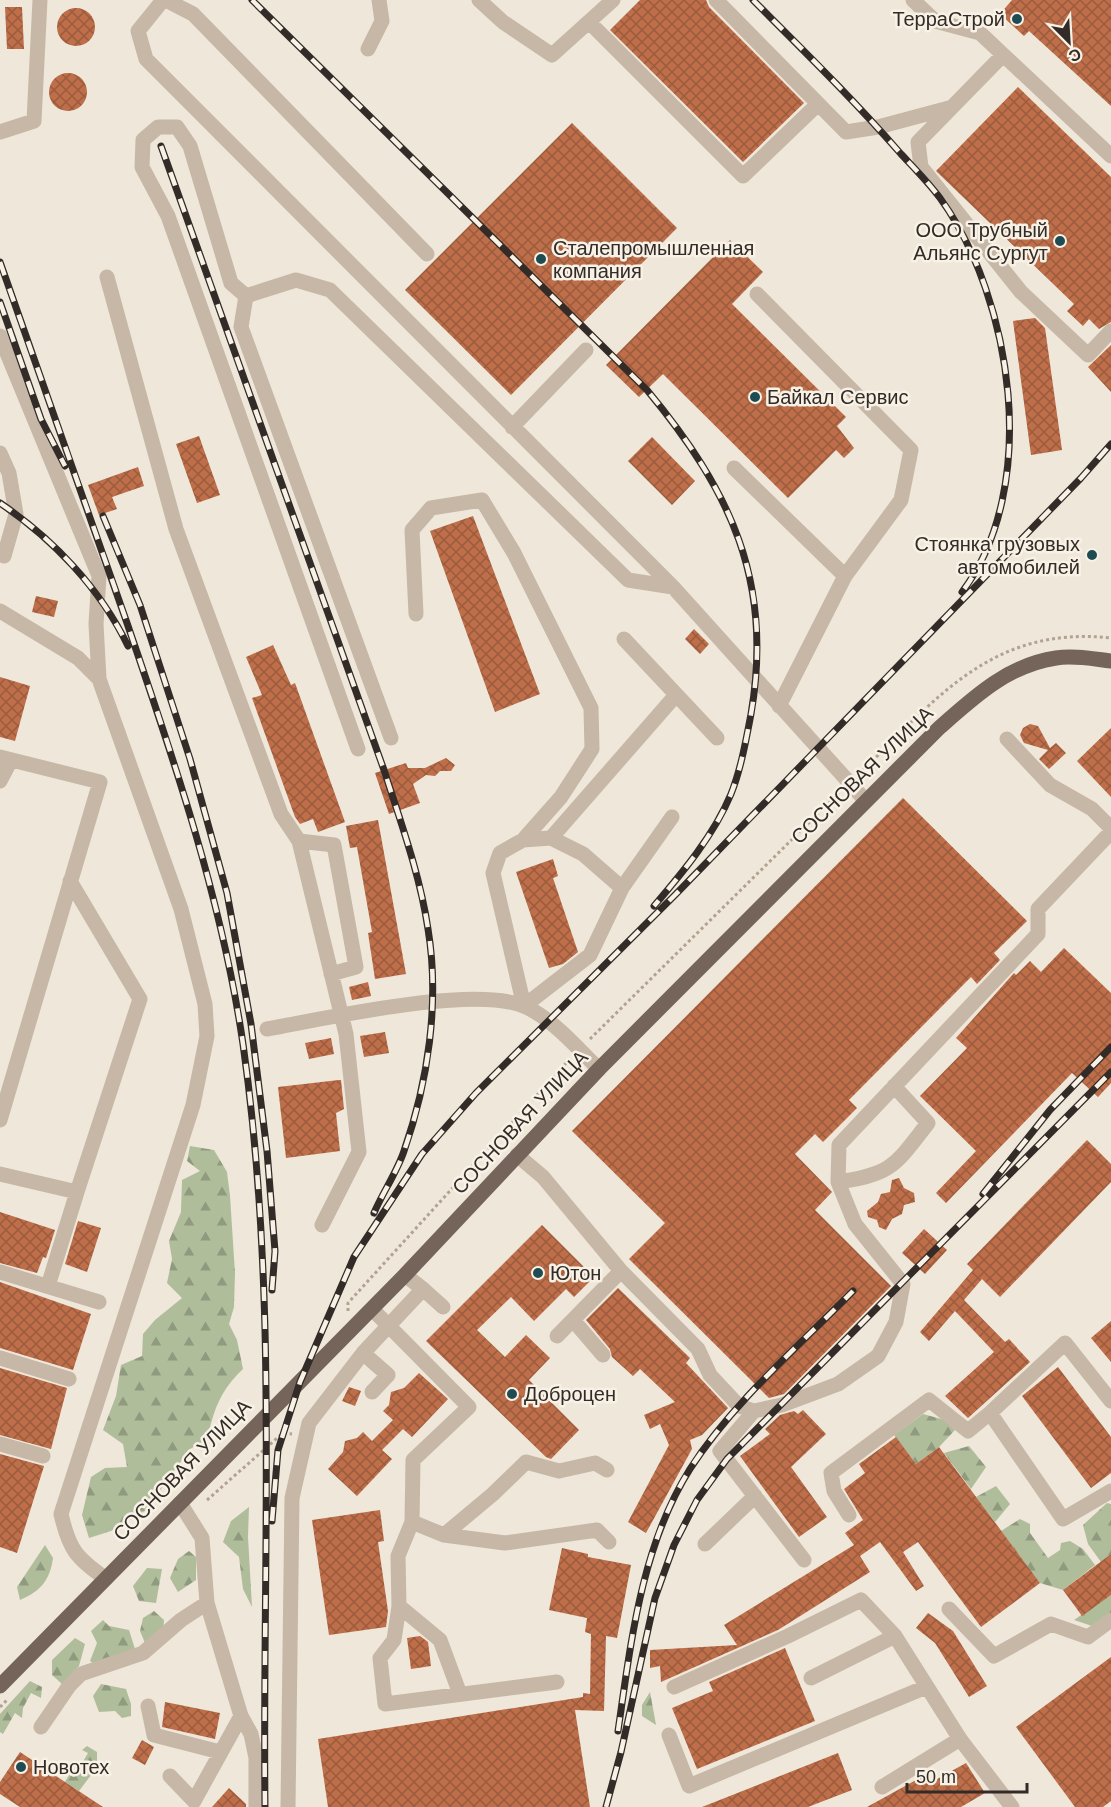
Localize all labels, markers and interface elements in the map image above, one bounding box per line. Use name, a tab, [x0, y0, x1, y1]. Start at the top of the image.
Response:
place label: ТерраСтрой	[892, 8, 1005, 30]
marker: ТерраСтрой	[1010, 12, 1024, 26]
north arrow	[1039, 12, 1099, 72]
text: С	[1066, 45, 1084, 66]
place label: ООО Трубный Альянс Сургут	[913, 219, 1048, 264]
marker: ООО Трубный Альянс Сургут	[1053, 234, 1067, 248]
place label: Сталепромышленная компания	[553, 237, 754, 282]
marker: Сталепромышленная компания	[534, 252, 548, 266]
place label: Байкал Сервис	[767, 386, 908, 408]
marker: Байкал Сервис	[748, 390, 762, 404]
place label: Стоянка грузовых автомобилей	[914, 533, 1080, 578]
marker: Стоянка грузовых автомобилей	[1085, 548, 1099, 562]
street label: СОСНОВАЯ УЛИЦА	[787, 701, 938, 848]
street label: СОСНОВАЯ УЛИЦА	[448, 1045, 592, 1198]
place label: Ютон	[550, 1262, 601, 1284]
marker: Ютон	[531, 1266, 545, 1280]
place label: Доброцен	[524, 1383, 616, 1405]
marker: Доброцен	[505, 1387, 519, 1401]
street label: СОСНОВАЯ УЛИЦА	[109, 1394, 256, 1545]
place label: Новотех	[33, 1756, 109, 1778]
scale bar	[907, 1756, 1027, 1794]
marker: Новотех	[14, 1760, 28, 1774]
text: 50 m	[916, 1767, 956, 1787]

